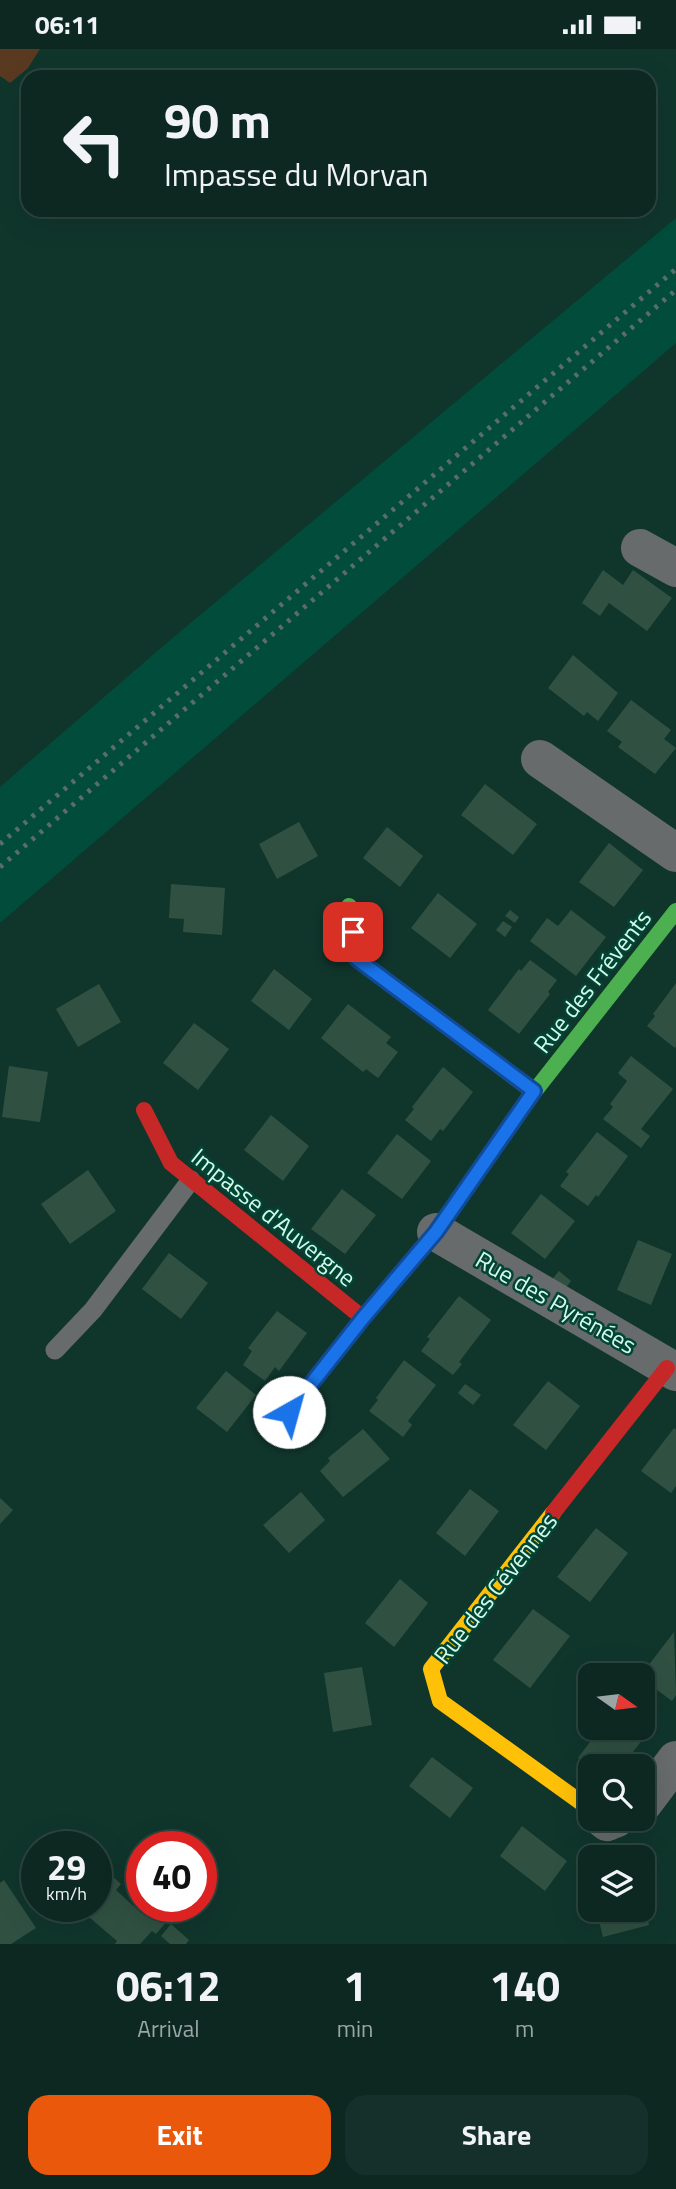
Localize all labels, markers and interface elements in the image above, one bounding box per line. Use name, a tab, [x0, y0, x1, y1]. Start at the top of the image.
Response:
text: 06:11	[35, 5, 100, 44]
text: 90 m	[164, 82, 271, 157]
icon: left	[49, 98, 140, 189]
text: Impasse du Morvan	[164, 150, 428, 198]
street label: Rue des Frévents	[524, 901, 660, 1061]
pin	[323, 902, 383, 962]
icon: arrive	[334, 913, 372, 951]
street label: Impasse d'Auvergne	[184, 1139, 364, 1295]
street label: Rue des Pyrénées	[469, 1241, 643, 1363]
position arrow	[252, 1375, 326, 1449]
street label: Rue des Cévennes	[424, 1505, 566, 1671]
north arrow	[578, 1663, 654, 1739]
map controls	[578, 1663, 655, 1922]
button: search	[578, 1754, 655, 1831]
speed limit sign: 40	[126, 1831, 217, 1922]
text: 29	[47, 1840, 86, 1894]
button: layers	[578, 1845, 655, 1922]
text: km/h	[46, 1880, 87, 1907]
text: 06:12	[116, 1953, 221, 2017]
text: 1	[343, 1953, 367, 2017]
text: 140	[489, 1953, 560, 2017]
text: Arrival	[137, 2011, 200, 2046]
text: min	[337, 2011, 373, 2046]
text: m	[515, 2011, 534, 2046]
button: Exit	[28, 2095, 331, 2175]
button: Share	[345, 2095, 648, 2175]

